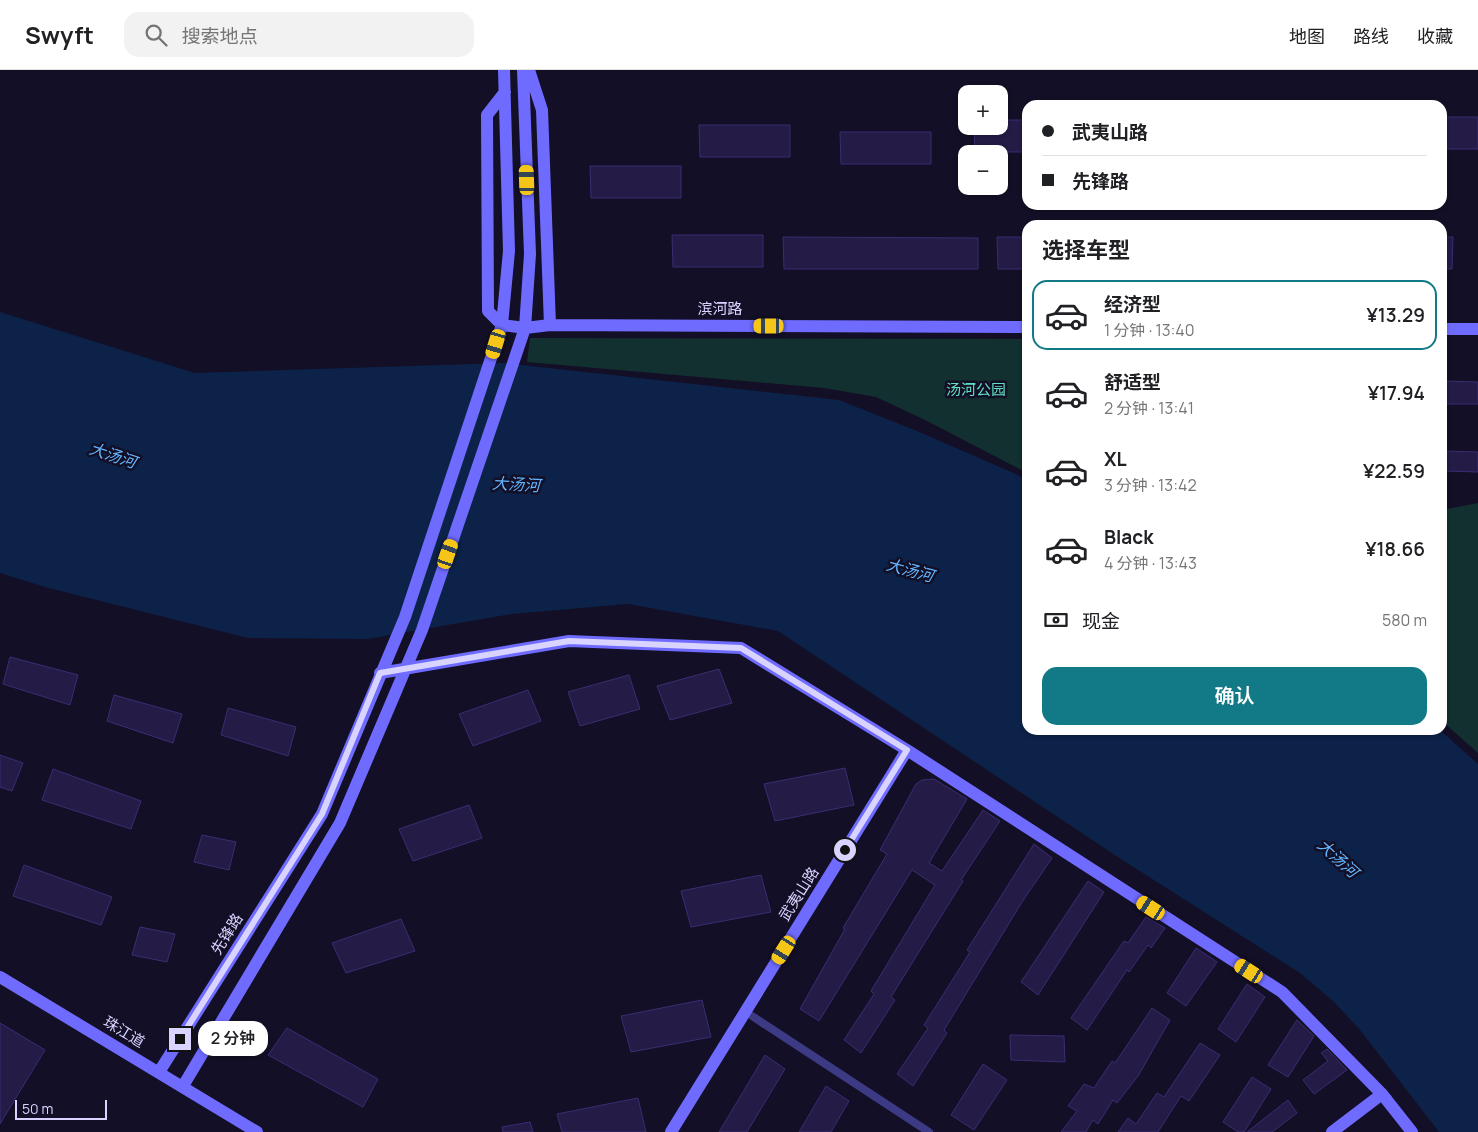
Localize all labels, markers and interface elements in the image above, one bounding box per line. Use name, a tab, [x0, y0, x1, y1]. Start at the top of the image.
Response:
search box	[124, 12, 474, 57]
text: Swyft	[25, 18, 94, 51]
icon: search	[142, 21, 170, 49]
text: 搜索地点	[182, 23, 258, 49]
text: 地图	[1289, 24, 1325, 48]
text: 路线	[1353, 24, 1389, 48]
text: 收藏	[1417, 24, 1453, 48]
map controls	[958, 85, 1008, 195]
button: +	[958, 85, 1008, 135]
text: 武夷山路	[1072, 119, 1148, 145]
button: −	[958, 145, 1008, 195]
car	[518, 165, 535, 195]
text: 先锋路	[1072, 168, 1129, 194]
text: 选择车型	[1042, 235, 1130, 265]
text: 经济型	[1104, 291, 1161, 317]
icon: car	[1044, 293, 1089, 338]
street label: 滨河路	[697, 298, 743, 319]
text: ¥13.29	[1366, 302, 1425, 328]
car	[754, 319, 784, 334]
text: 1 分钟 · 13:40	[1104, 319, 1195, 341]
car	[484, 327, 507, 361]
text: 舒适型	[1104, 369, 1161, 395]
icon: car	[1044, 371, 1089, 416]
park label: 汤河公园	[946, 379, 1006, 400]
text: ¥17.94	[1368, 380, 1425, 406]
text: 2 分钟 · 13:41	[1104, 397, 1194, 419]
water label: 大汤河	[87, 437, 142, 474]
text: XL	[1104, 446, 1127, 472]
icon: car	[1044, 449, 1089, 494]
text: ¥22.59	[1363, 458, 1425, 484]
water label: 大汤河	[491, 472, 544, 496]
text: 3 分钟 · 13:42	[1104, 474, 1197, 496]
text: Black	[1104, 524, 1153, 550]
icon: car	[1044, 527, 1089, 572]
text: ¥18.66	[1365, 536, 1425, 562]
car	[436, 537, 459, 571]
text: 4 分钟 · 13:43	[1104, 552, 1197, 574]
water label: 大汤河	[884, 553, 939, 588]
icon: cash	[1042, 606, 1070, 634]
text: 现金	[1082, 608, 1120, 634]
text: 580 m	[1382, 609, 1427, 631]
button: 确认	[1042, 667, 1427, 725]
water label: 大汤河	[1313, 834, 1365, 884]
route start	[834, 839, 856, 861]
street label: 武夷山路	[774, 863, 823, 925]
car	[1134, 894, 1167, 922]
street label: 先锋路	[206, 909, 247, 958]
car	[769, 933, 798, 967]
car	[1232, 957, 1265, 985]
street label: 珠江道	[100, 1011, 149, 1052]
callout: 2 分钟	[198, 1022, 268, 1056]
text: 2 分钟	[211, 1027, 255, 1049]
route end	[169, 1028, 191, 1050]
scale bar	[15, 1097, 108, 1120]
text: 50 m	[22, 1099, 53, 1118]

